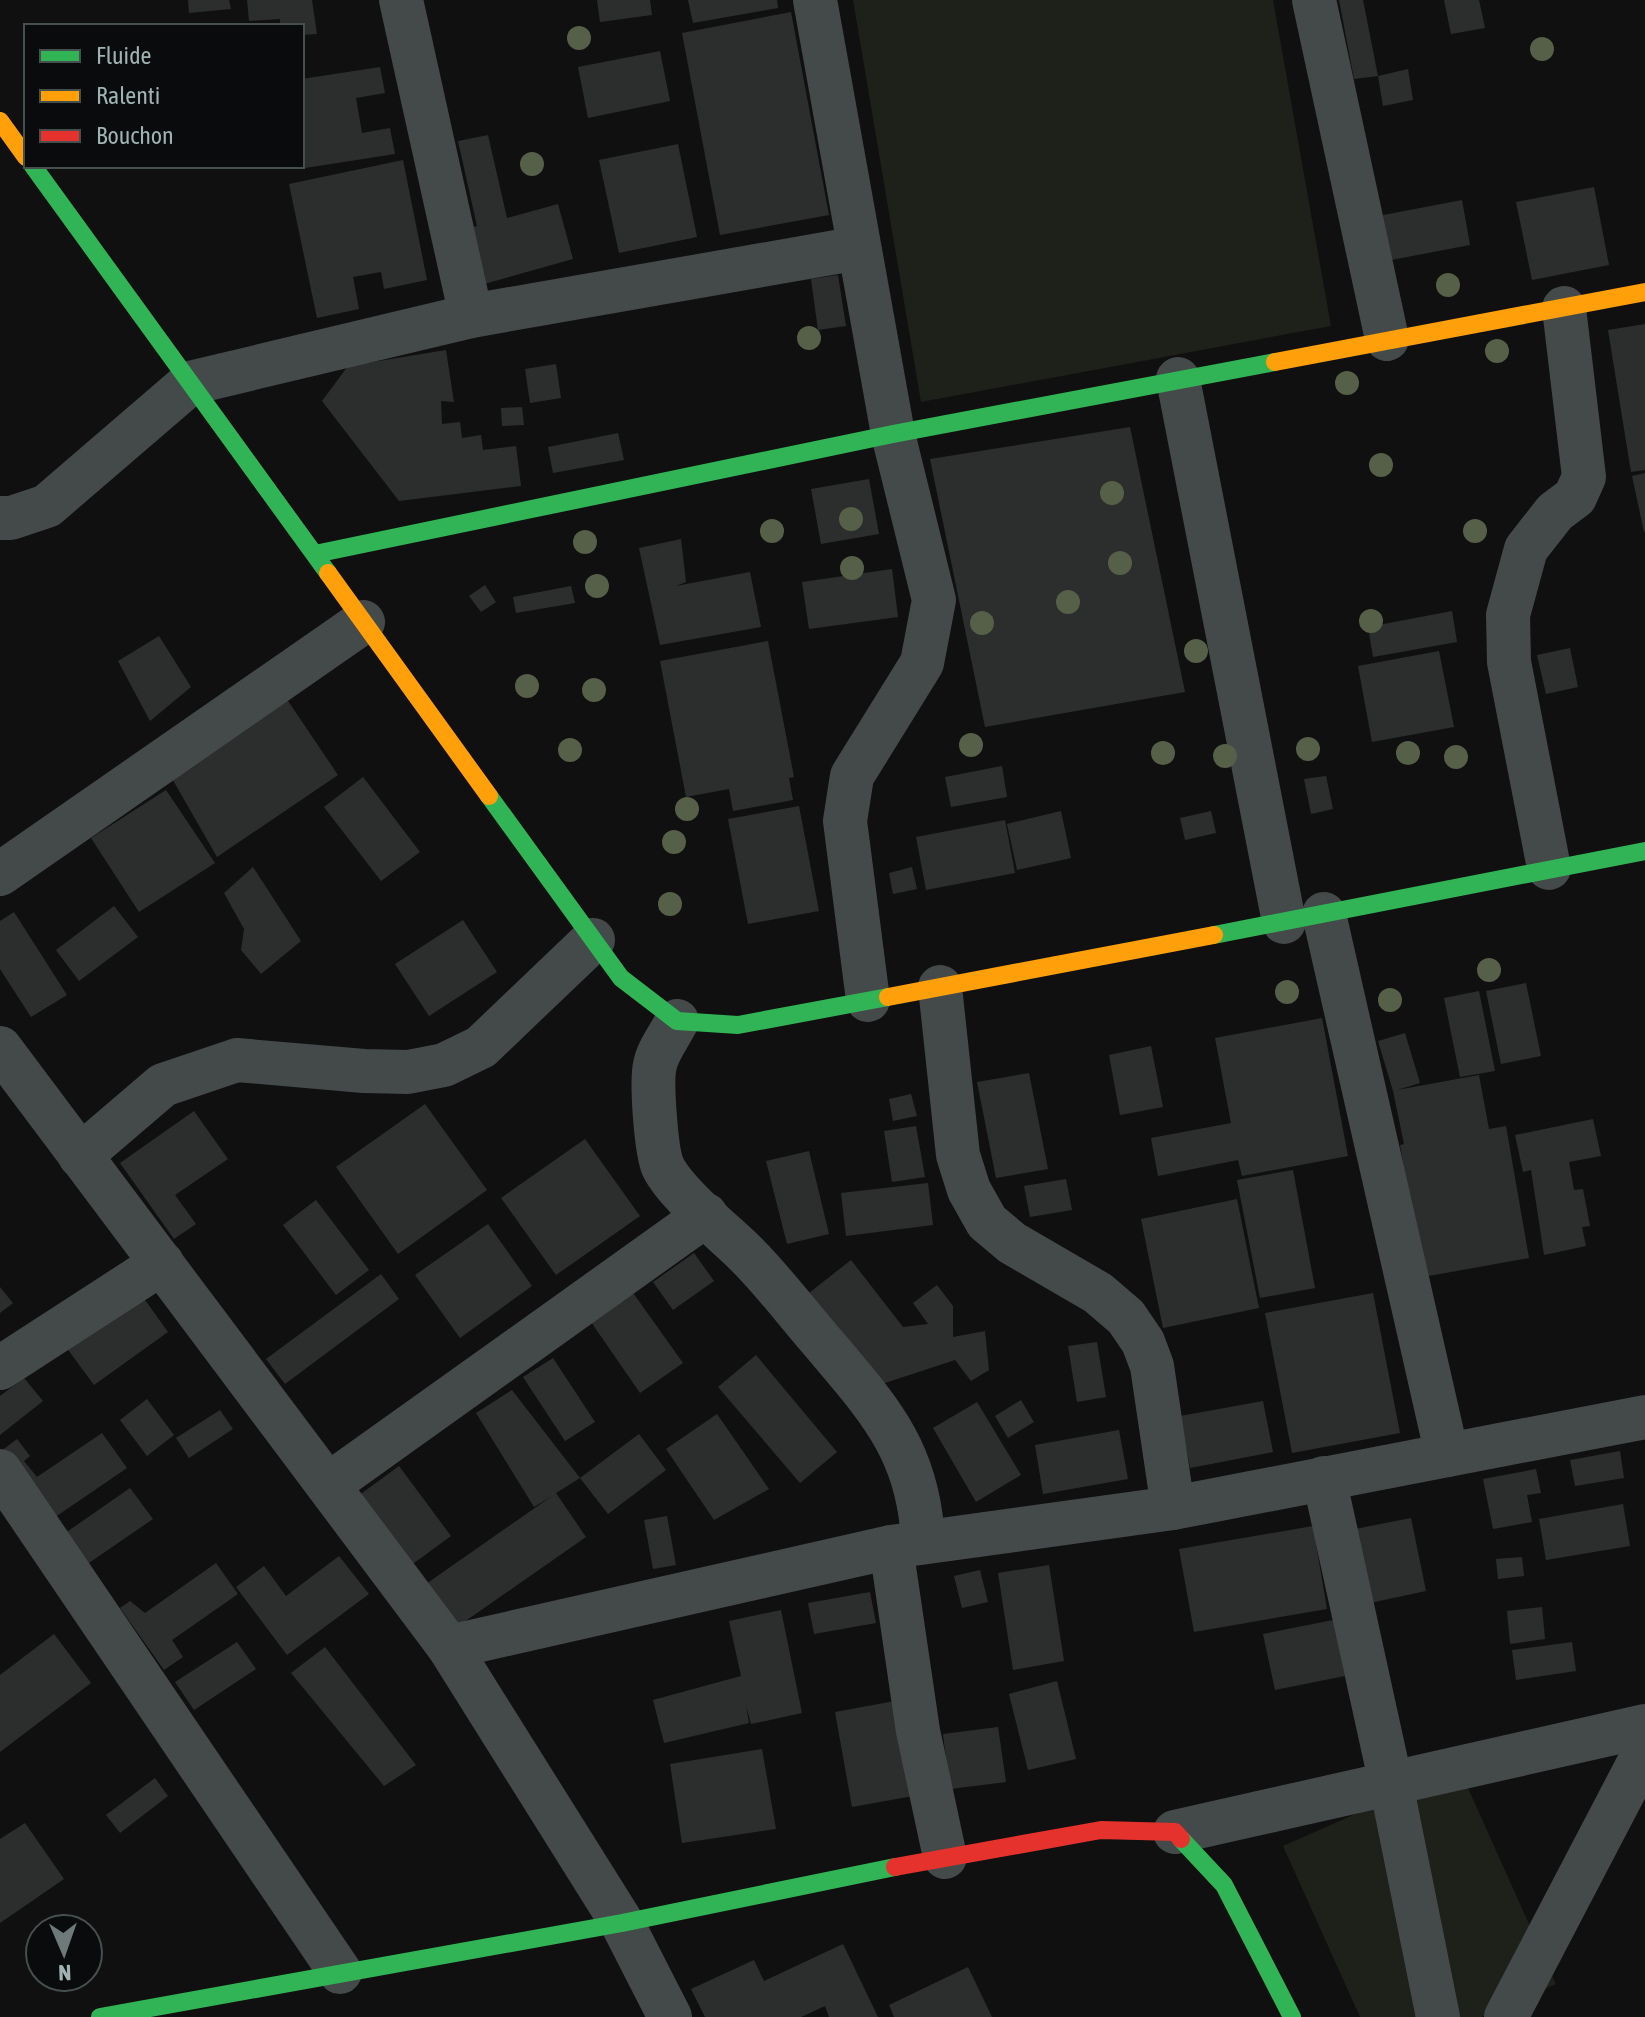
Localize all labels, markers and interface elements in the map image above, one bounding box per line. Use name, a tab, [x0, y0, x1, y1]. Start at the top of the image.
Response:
legend	[24, 24, 304, 168]
text: Fluide	[96, 42, 151, 69]
text: Ralenti	[96, 82, 160, 109]
text: Bouchon	[96, 122, 174, 149]
north arrow	[24, 1913, 104, 1993]
text: N	[58, 1960, 72, 1986]

